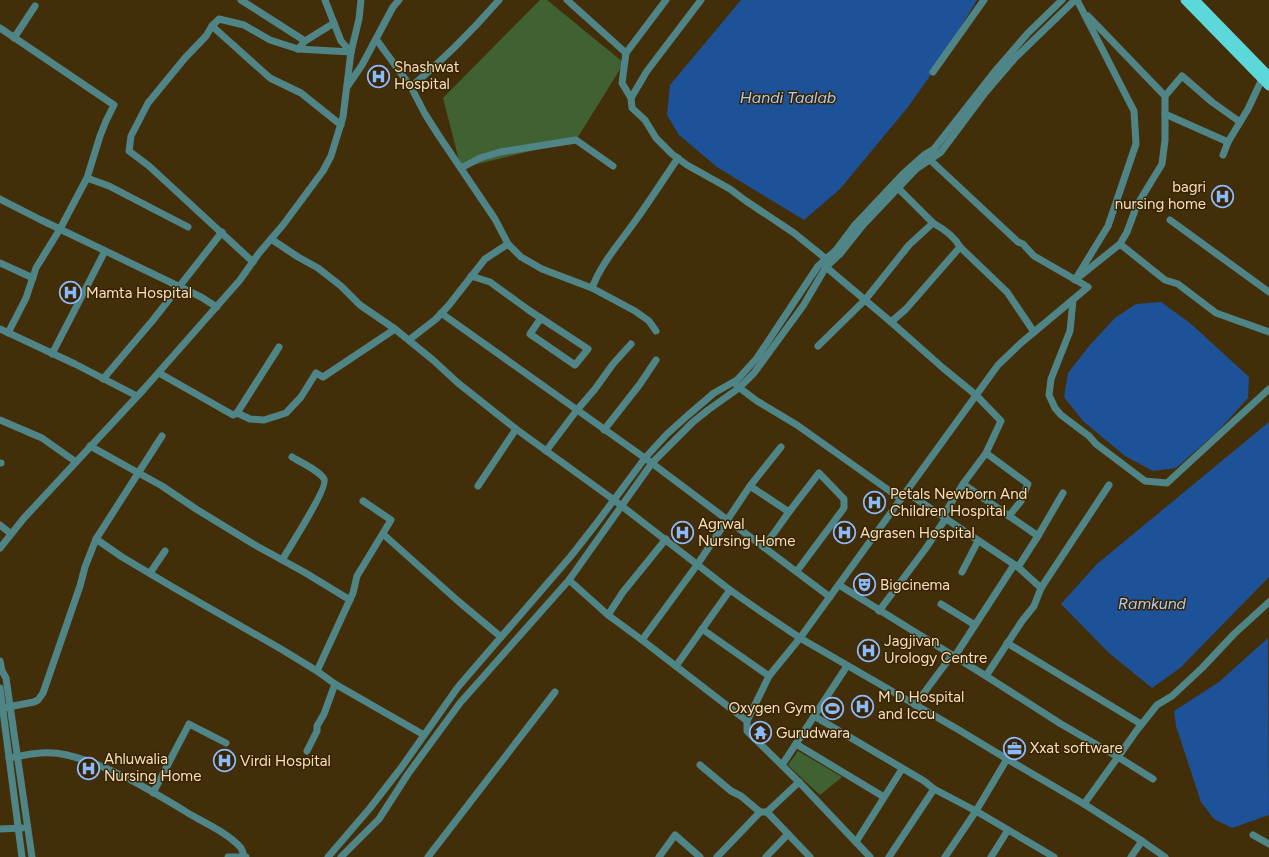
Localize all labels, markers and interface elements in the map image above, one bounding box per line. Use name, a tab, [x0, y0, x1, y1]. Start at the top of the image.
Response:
place label: Shashwat Hospital	[394, 58, 460, 93]
hospital icon: Shashwat Hospital	[365, 63, 391, 89]
water label: Handi Taalab	[740, 88, 836, 107]
place label: bagri nursing home	[1115, 178, 1206, 213]
hospital icon: bagri nursing home	[1209, 183, 1235, 209]
hospital icon: Mamta Hospital	[58, 280, 84, 306]
place label: Mamta Hospital	[86, 284, 192, 302]
place label: Petals Newborn And Children Hospital	[890, 485, 1027, 520]
hospital icon: Petals Newborn And Children Hospital	[862, 490, 888, 516]
place label: Agrwal Nursing Home	[698, 515, 795, 550]
hospital icon: Agrwal Nursing Home	[670, 520, 696, 546]
hospital icon: Agrasen Hospital	[832, 520, 858, 546]
place label: Agrasen Hospital	[860, 524, 975, 542]
theatre icon: Bigcinema	[852, 572, 878, 598]
place label: Bigcinema	[880, 576, 950, 594]
water label: Ramkund	[1118, 594, 1187, 613]
place label: Jagjivan Urology Centre	[884, 632, 987, 667]
hospital icon: Jagjivan Urology Centre	[855, 637, 881, 663]
place label: M D Hospital and Iccu	[878, 688, 964, 723]
hospital icon: M D Hospital and Iccu	[850, 693, 876, 719]
sports icon: Oxygen Gym	[819, 695, 845, 721]
place label: Oxygen Gym	[728, 699, 816, 717]
temple icon: Gurudwara	[747, 720, 773, 746]
place label: Gurudwara	[776, 724, 850, 742]
office icon: Xxat software	[1001, 735, 1027, 761]
place label: Xxat software	[1030, 739, 1123, 757]
hospital icon: Virdi Hospital	[211, 748, 237, 774]
place label: Ahluwalia Nursing Home	[104, 750, 201, 785]
place label: Virdi Hospital	[240, 752, 331, 770]
hospital icon: Ahluwalia Nursing Home	[76, 755, 102, 781]

